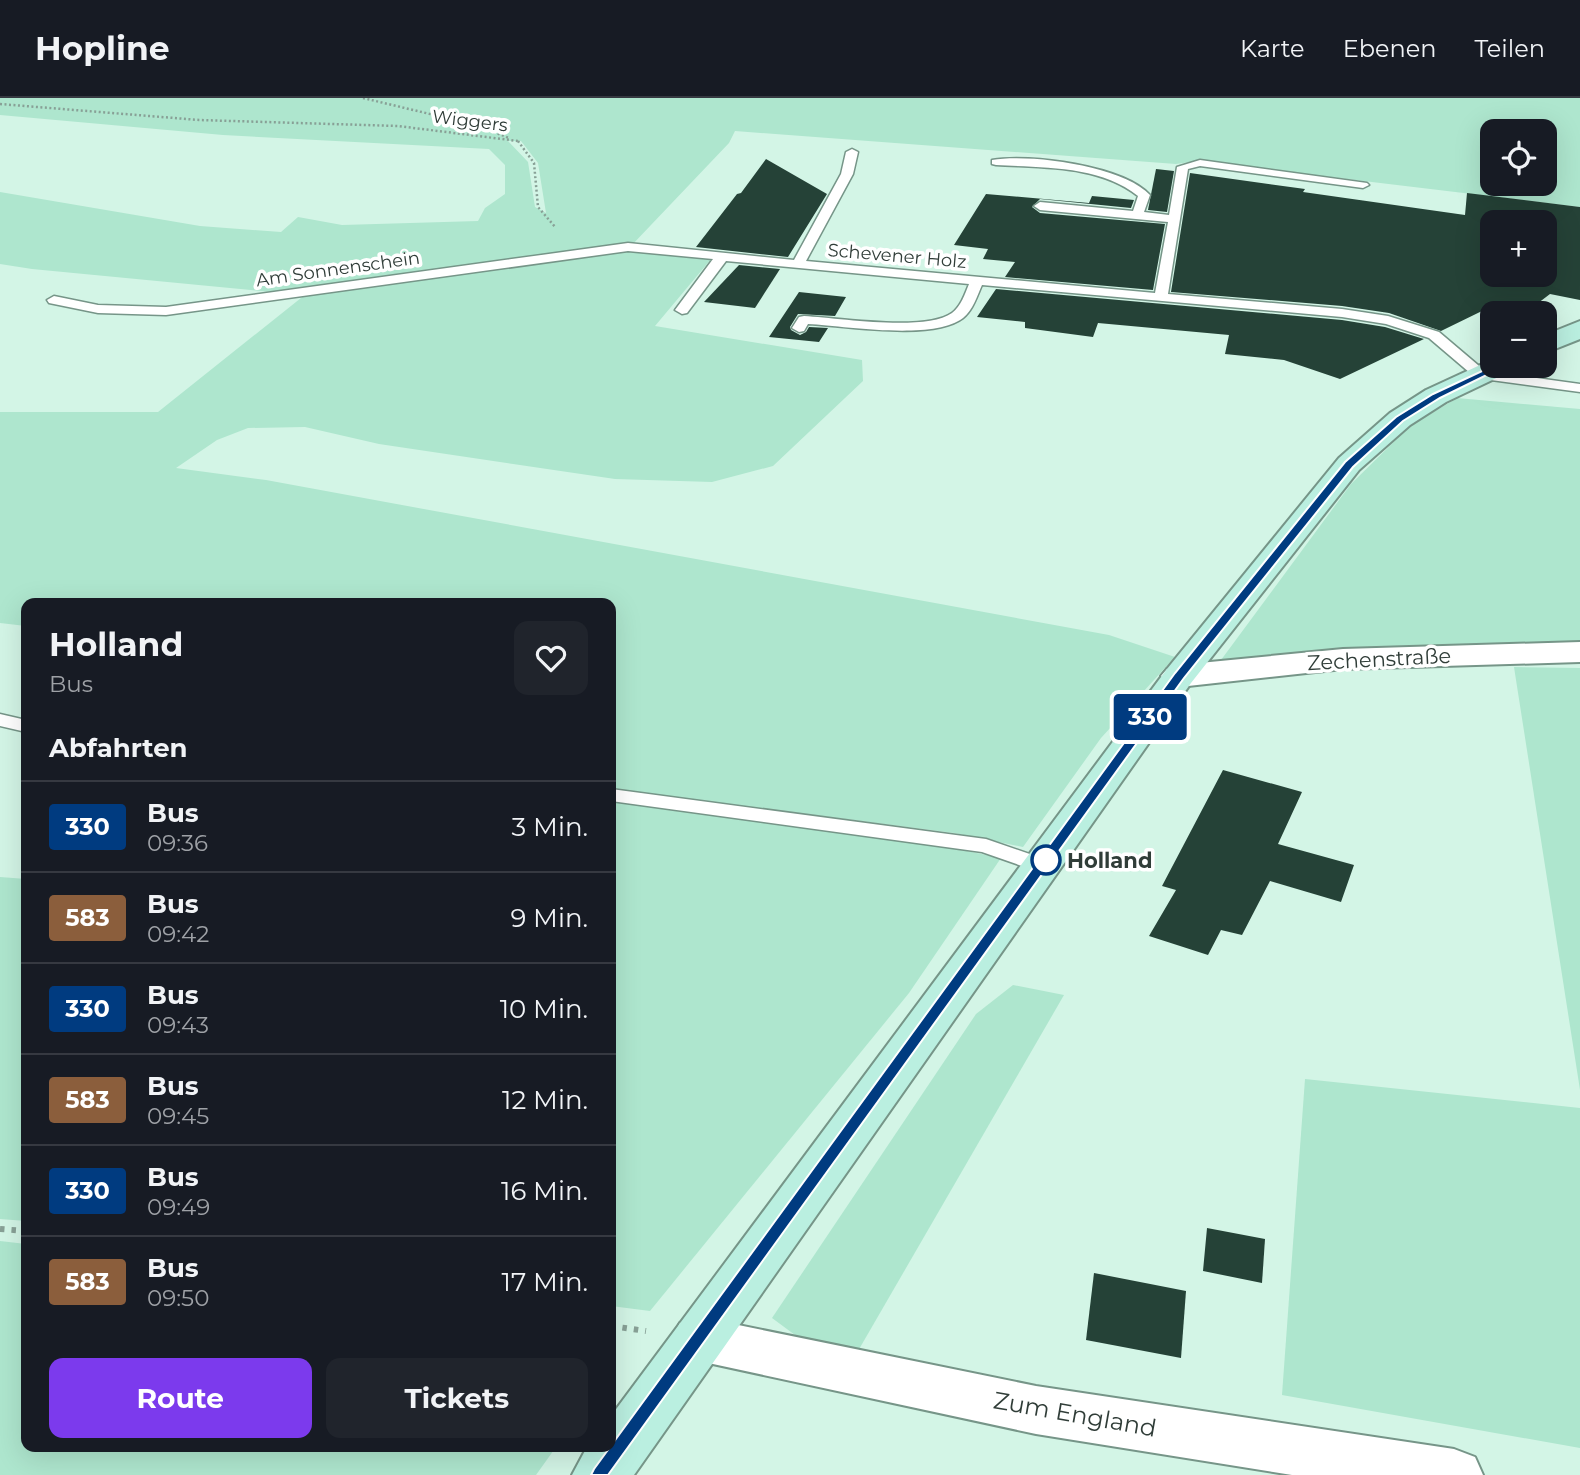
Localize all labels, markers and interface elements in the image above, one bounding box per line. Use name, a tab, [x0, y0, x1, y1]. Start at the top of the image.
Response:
text: Hopline	[35, 28, 170, 68]
text: Karte	[1240, 34, 1305, 63]
text: Ebenen	[1343, 34, 1436, 63]
text: Teilen	[1474, 34, 1545, 63]
street label: Wiggers	[431, 105, 509, 137]
map controls	[1480, 119, 1557, 378]
button: locate	[1480, 119, 1557, 196]
button: +	[1480, 210, 1557, 287]
street label: Schevener Holz	[827, 239, 967, 273]
street label: Am Sonnenschein	[255, 247, 421, 291]
button: −	[1480, 301, 1557, 378]
button: heart	[514, 621, 588, 695]
text: Holland	[49, 624, 183, 664]
street label: Zechenstraße	[1306, 643, 1452, 675]
text: Bus	[49, 670, 93, 698]
line badge: 330	[1110, 694, 1190, 740]
text: 330	[1128, 702, 1172, 731]
text: Abfahrten	[49, 732, 188, 764]
text: Bus	[147, 797, 199, 829]
text: 3 Min.	[512, 811, 588, 843]
text: 330	[65, 812, 110, 841]
text: 09:36	[147, 829, 208, 857]
marker: Holland	[1031, 845, 1061, 875]
place label: Holland	[1067, 848, 1152, 873]
text: Bus	[147, 888, 199, 920]
text: 9 Min.	[510, 902, 588, 934]
text: 583	[65, 903, 110, 932]
text: 09:42	[147, 920, 209, 948]
text: Bus	[147, 979, 199, 1011]
text: 10 Min.	[500, 993, 588, 1025]
text: 330	[65, 994, 110, 1023]
text: 09:43	[147, 1011, 209, 1039]
text: Bus	[147, 1070, 199, 1102]
text: 12 Min.	[502, 1084, 588, 1116]
text: 583	[65, 1085, 110, 1114]
text: 09:45	[147, 1102, 209, 1130]
text: Bus	[147, 1161, 199, 1193]
text: 16 Min.	[501, 1175, 588, 1207]
text: 330	[65, 1176, 110, 1205]
text: 09:49	[147, 1193, 210, 1221]
text: Bus	[147, 1252, 199, 1284]
text: 17 Min.	[502, 1266, 588, 1298]
text: 583	[65, 1267, 110, 1296]
text: 09:50	[147, 1284, 209, 1312]
button: Route	[49, 1358, 312, 1438]
button: Tickets	[326, 1358, 588, 1438]
street label: Zum England	[991, 1385, 1159, 1443]

